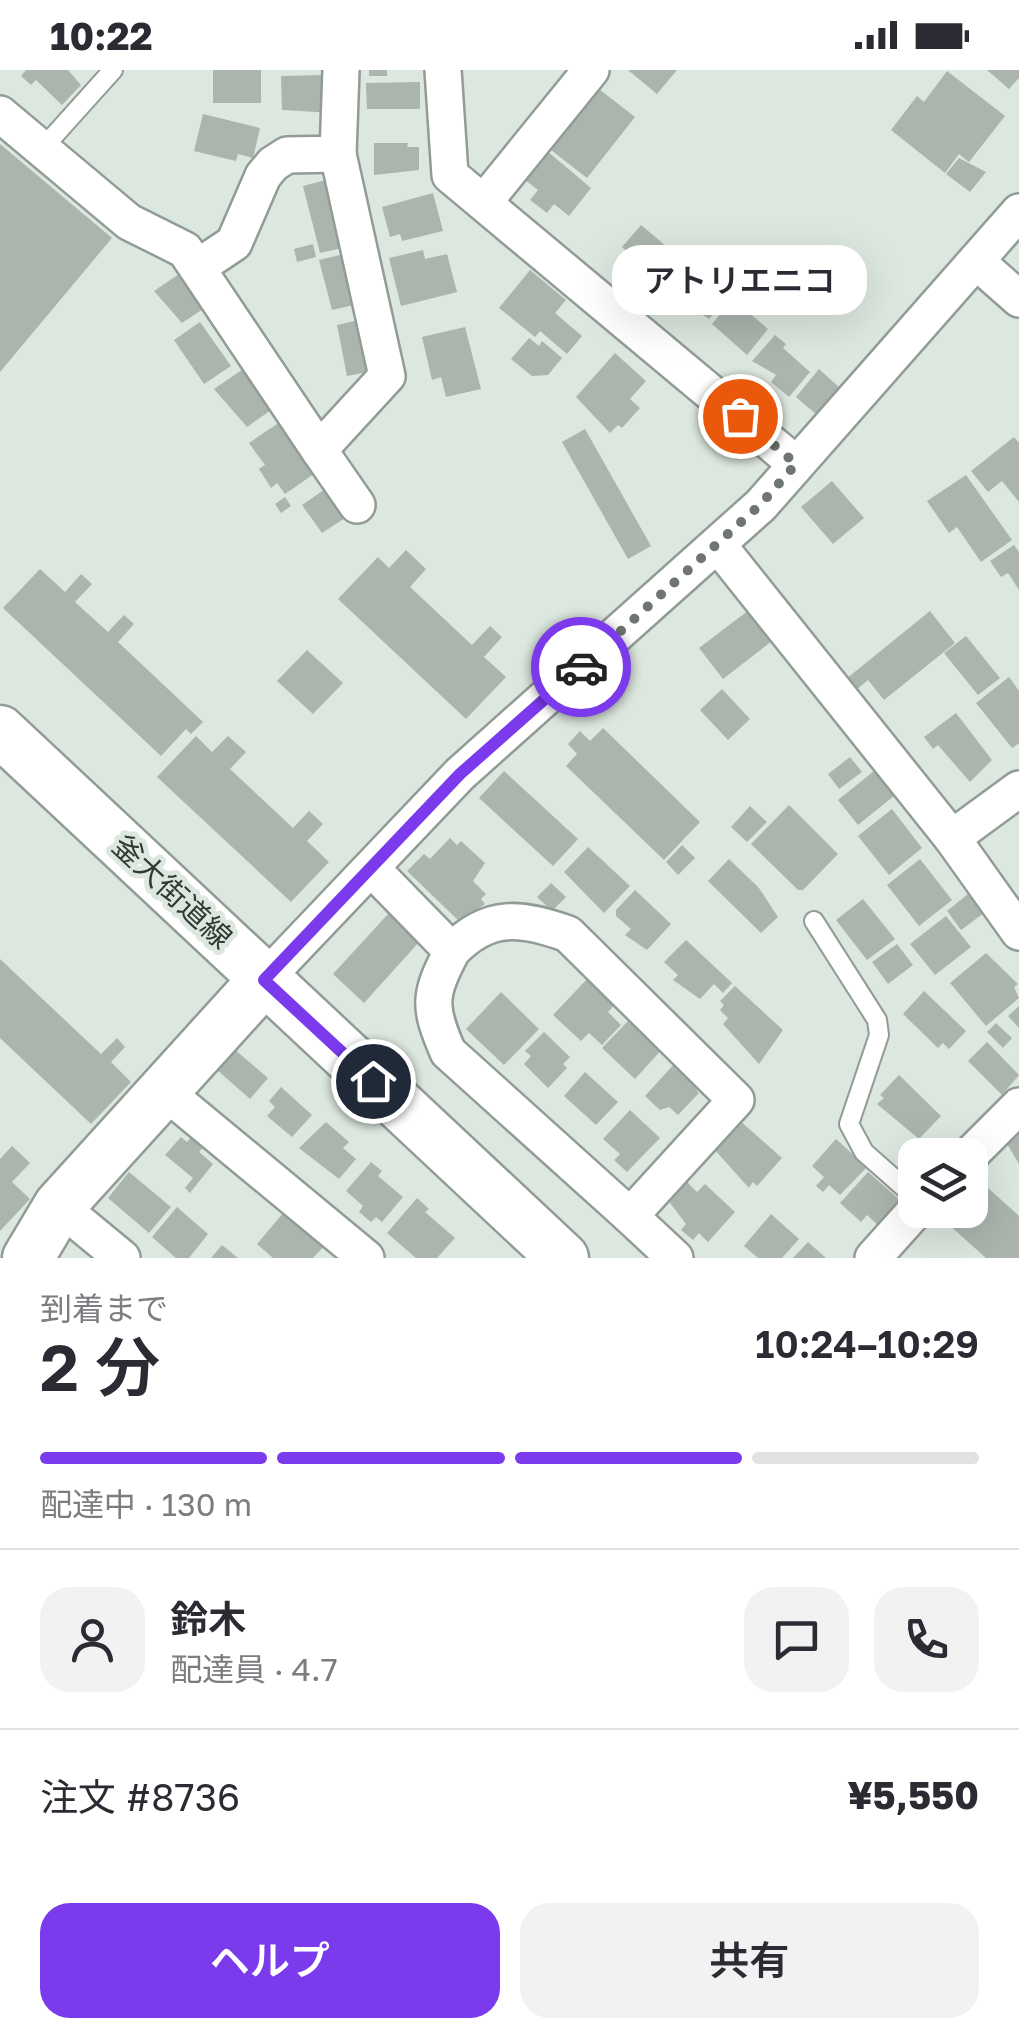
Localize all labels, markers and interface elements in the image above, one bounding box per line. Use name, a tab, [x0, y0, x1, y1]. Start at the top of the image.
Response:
text: 10:22	[50, 13, 153, 58]
callout: アトリエニコ	[612, 246, 868, 316]
text: アトリエニコ	[643, 261, 836, 299]
pin	[698, 374, 783, 459]
icon: bag	[713, 389, 768, 444]
courier	[531, 617, 631, 717]
icon: car	[554, 640, 609, 695]
street label: 釜大街道線	[106, 827, 240, 956]
pin	[331, 1039, 416, 1124]
icon: home	[346, 1054, 401, 1109]
map controls	[898, 1138, 988, 1228]
button: layers	[898, 1138, 988, 1228]
text: 到着まで	[40, 1289, 168, 1327]
text: 10:24–10:29	[755, 1321, 979, 1366]
text: 2 分	[40, 1327, 160, 1405]
text: 配達中 · 130 m	[40, 1485, 252, 1523]
button: person	[40, 1587, 145, 1692]
button: chat	[744, 1587, 849, 1692]
button: phone	[874, 1587, 979, 1692]
text: 鈴木	[170, 1596, 246, 1641]
text: 配達員 · 4.7	[170, 1650, 338, 1688]
text: ¥5,550	[848, 1772, 979, 1817]
text: 注文 #8736	[40, 1774, 240, 1819]
button: ヘルプ	[40, 1903, 500, 2018]
button: 共有	[520, 1903, 979, 2018]

